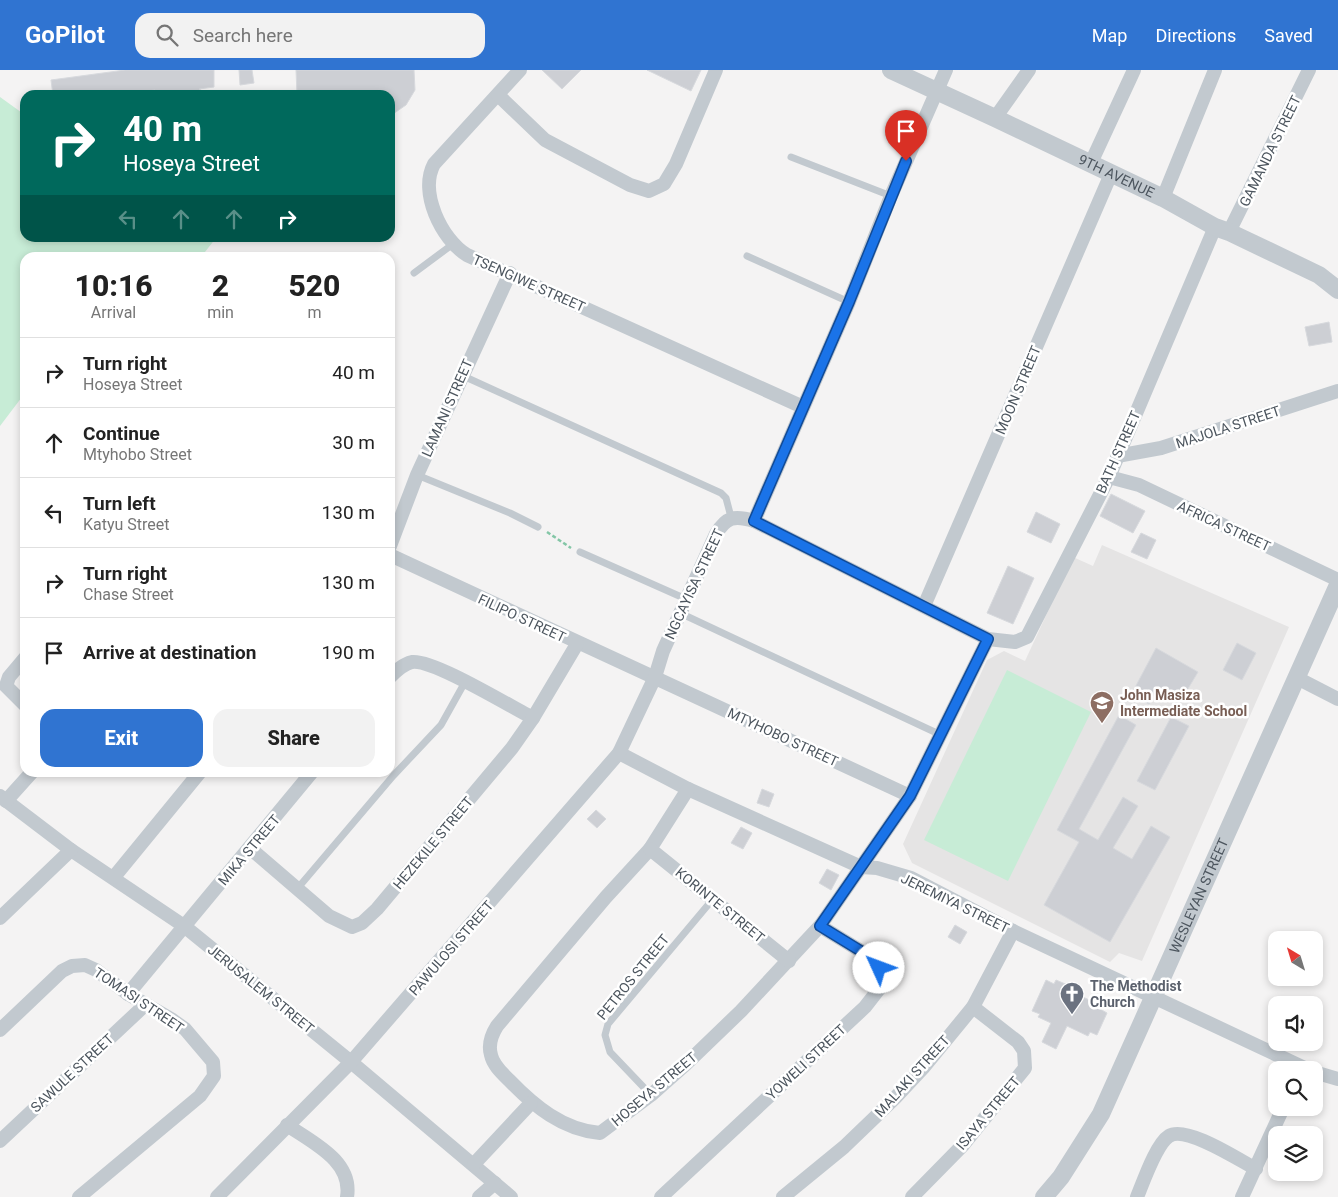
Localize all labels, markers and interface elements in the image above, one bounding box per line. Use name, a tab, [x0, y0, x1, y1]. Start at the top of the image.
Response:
search box	[135, 13, 485, 58]
text: GoPilot	[25, 21, 105, 49]
icon: search	[153, 21, 181, 49]
text: Search here	[193, 24, 293, 47]
text: Map	[1092, 25, 1127, 46]
text: Directions	[1155, 25, 1236, 46]
text: Saved	[1264, 25, 1313, 46]
street label: GAMANDA STREET	[1236, 92, 1304, 209]
text: 40 m	[123, 109, 202, 150]
icon: right	[40, 110, 105, 175]
pin	[885, 110, 927, 161]
icon: arrive	[892, 117, 920, 145]
text: Hoseya Street	[123, 151, 260, 176]
street label: 9TH AVENUE	[1076, 151, 1157, 201]
icon: left	[114, 205, 142, 233]
icon: ahead	[167, 205, 195, 233]
icon: ahead	[220, 205, 248, 233]
icon: right	[273, 205, 301, 233]
street label: TSENGIWE STREET	[470, 251, 588, 315]
text: 10:16	[75, 268, 153, 303]
text: 2	[212, 268, 229, 303]
text: 520	[288, 268, 340, 303]
text: Arrival	[91, 303, 136, 322]
text: min	[207, 303, 234, 322]
text: m	[307, 303, 321, 322]
street label: MOON STREET	[992, 343, 1044, 437]
text: Turn right	[83, 352, 167, 375]
street label: LAMANI STREET	[418, 356, 476, 459]
icon: right	[40, 359, 68, 387]
text: 40 m	[332, 361, 375, 384]
text: Hoseya Street	[83, 375, 183, 394]
street label: MAJOLA STREET	[1174, 402, 1283, 451]
street label: BATH STREET	[1093, 408, 1144, 496]
text: Continue	[83, 422, 160, 445]
icon: ahead	[40, 429, 68, 457]
text: 30 m	[332, 431, 375, 454]
text: Mtyhobo Street	[83, 445, 192, 464]
text: Turn left	[83, 492, 156, 515]
street label: AFRICA STREET	[1175, 497, 1274, 555]
icon: left	[40, 499, 68, 527]
text: 130 m	[322, 501, 375, 524]
text: Katyu Street	[83, 515, 170, 534]
street label: NGCAYISA STREET	[661, 526, 727, 642]
text: Turn right	[83, 562, 167, 585]
icon: right	[40, 569, 68, 597]
text: 130 m	[322, 571, 375, 594]
text: Chase Street	[83, 585, 174, 604]
street label: FILIPO STREET	[476, 591, 569, 645]
icon: arrive	[40, 639, 68, 667]
text: Arrive at destination	[83, 641, 256, 664]
text: 190 m	[322, 641, 375, 664]
place label: John Masiza Intermediate School	[1120, 687, 1247, 719]
school or university icon: John Masiza Intermediate School	[1089, 690, 1115, 724]
street label: MTYHOBO STREET	[725, 704, 841, 770]
button: Exit	[40, 709, 203, 767]
button: Share	[213, 709, 375, 767]
street label: HEZEKILE STREET	[390, 793, 477, 892]
street label: MIKA STREET	[215, 811, 284, 889]
street label: WESLEYAN STREET	[1166, 835, 1232, 956]
street label: KORINTE STREET	[672, 864, 768, 946]
street label: JEREMIYA STREET	[898, 870, 1012, 936]
street label: PAWULOSI STREET	[406, 897, 497, 999]
street label: PETROS STREET	[594, 931, 673, 1023]
north arrow	[1268, 931, 1322, 986]
map controls	[1268, 931, 1323, 1181]
street label: JERUSALEM STREET	[205, 941, 318, 1037]
position arrow	[852, 941, 904, 993]
street label: TOMASI STREET	[91, 964, 187, 1036]
place label: The Methodist Church	[1090, 978, 1182, 1010]
church icon: The Methodist Church	[1059, 981, 1085, 1015]
button: sound	[1268, 996, 1323, 1051]
street label: YOWELI STREET	[763, 1021, 849, 1103]
street label: SAWULE STREET	[27, 1030, 117, 1115]
street label: MALAKI STREET	[871, 1032, 953, 1120]
street label: HOSEYA STREET	[608, 1048, 700, 1129]
button: search	[1268, 1061, 1323, 1116]
street label: ISAYA STREET	[953, 1073, 1024, 1153]
button: layers	[1268, 1126, 1323, 1181]

